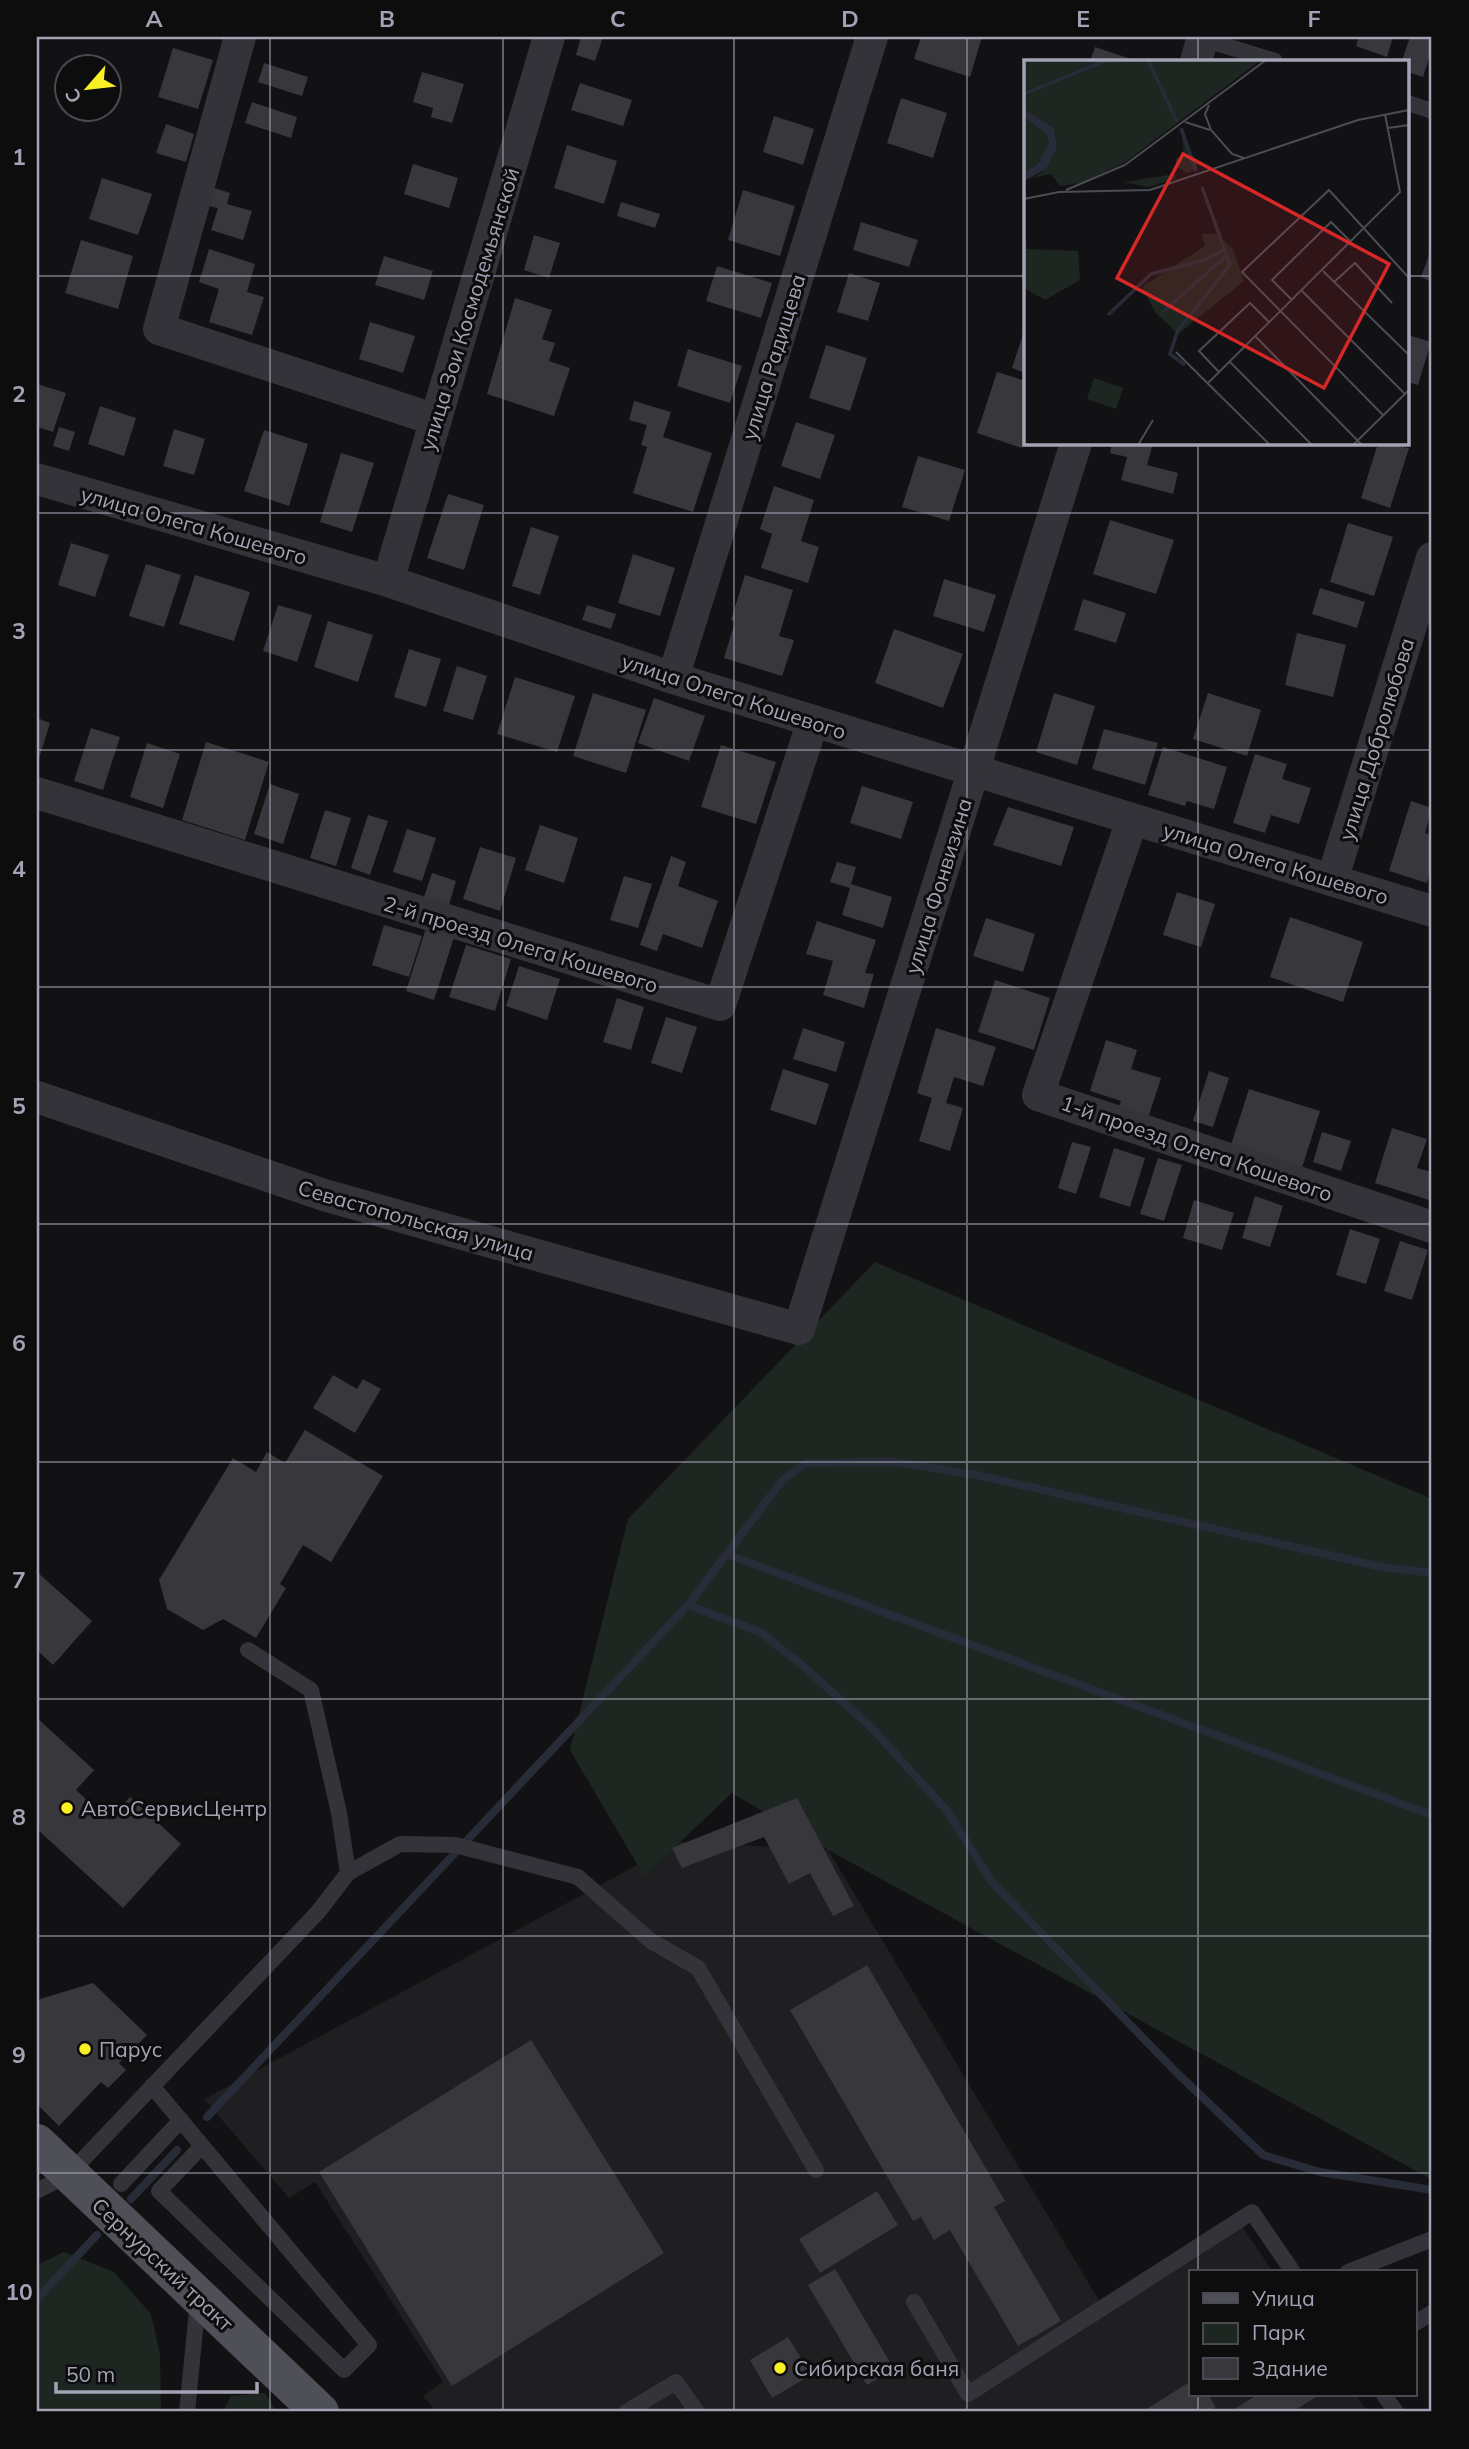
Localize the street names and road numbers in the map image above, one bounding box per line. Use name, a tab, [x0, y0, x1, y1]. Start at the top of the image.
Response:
street label: улица Зои Космодемьянской	[414, 164, 524, 454]
street label: улица Радищева	[735, 271, 811, 443]
street label: улица Олега Кошевого	[78, 480, 310, 570]
street label: улица Добролюбова	[1333, 635, 1419, 843]
street label: улица Олега Кошевого	[619, 647, 849, 745]
street label: улица Фонвизина	[899, 795, 977, 977]
street label: улица Олега Кошевого	[1160, 816, 1392, 910]
street label: 2-й проезд Олега Кошевого	[381, 890, 661, 998]
street label: 1-й проезд Олега Кошевого	[1058, 1089, 1336, 1207]
street label: Севастопольская улица	[295, 1174, 537, 1266]
street label: Сернурский тракт	[87, 2192, 239, 2336]

